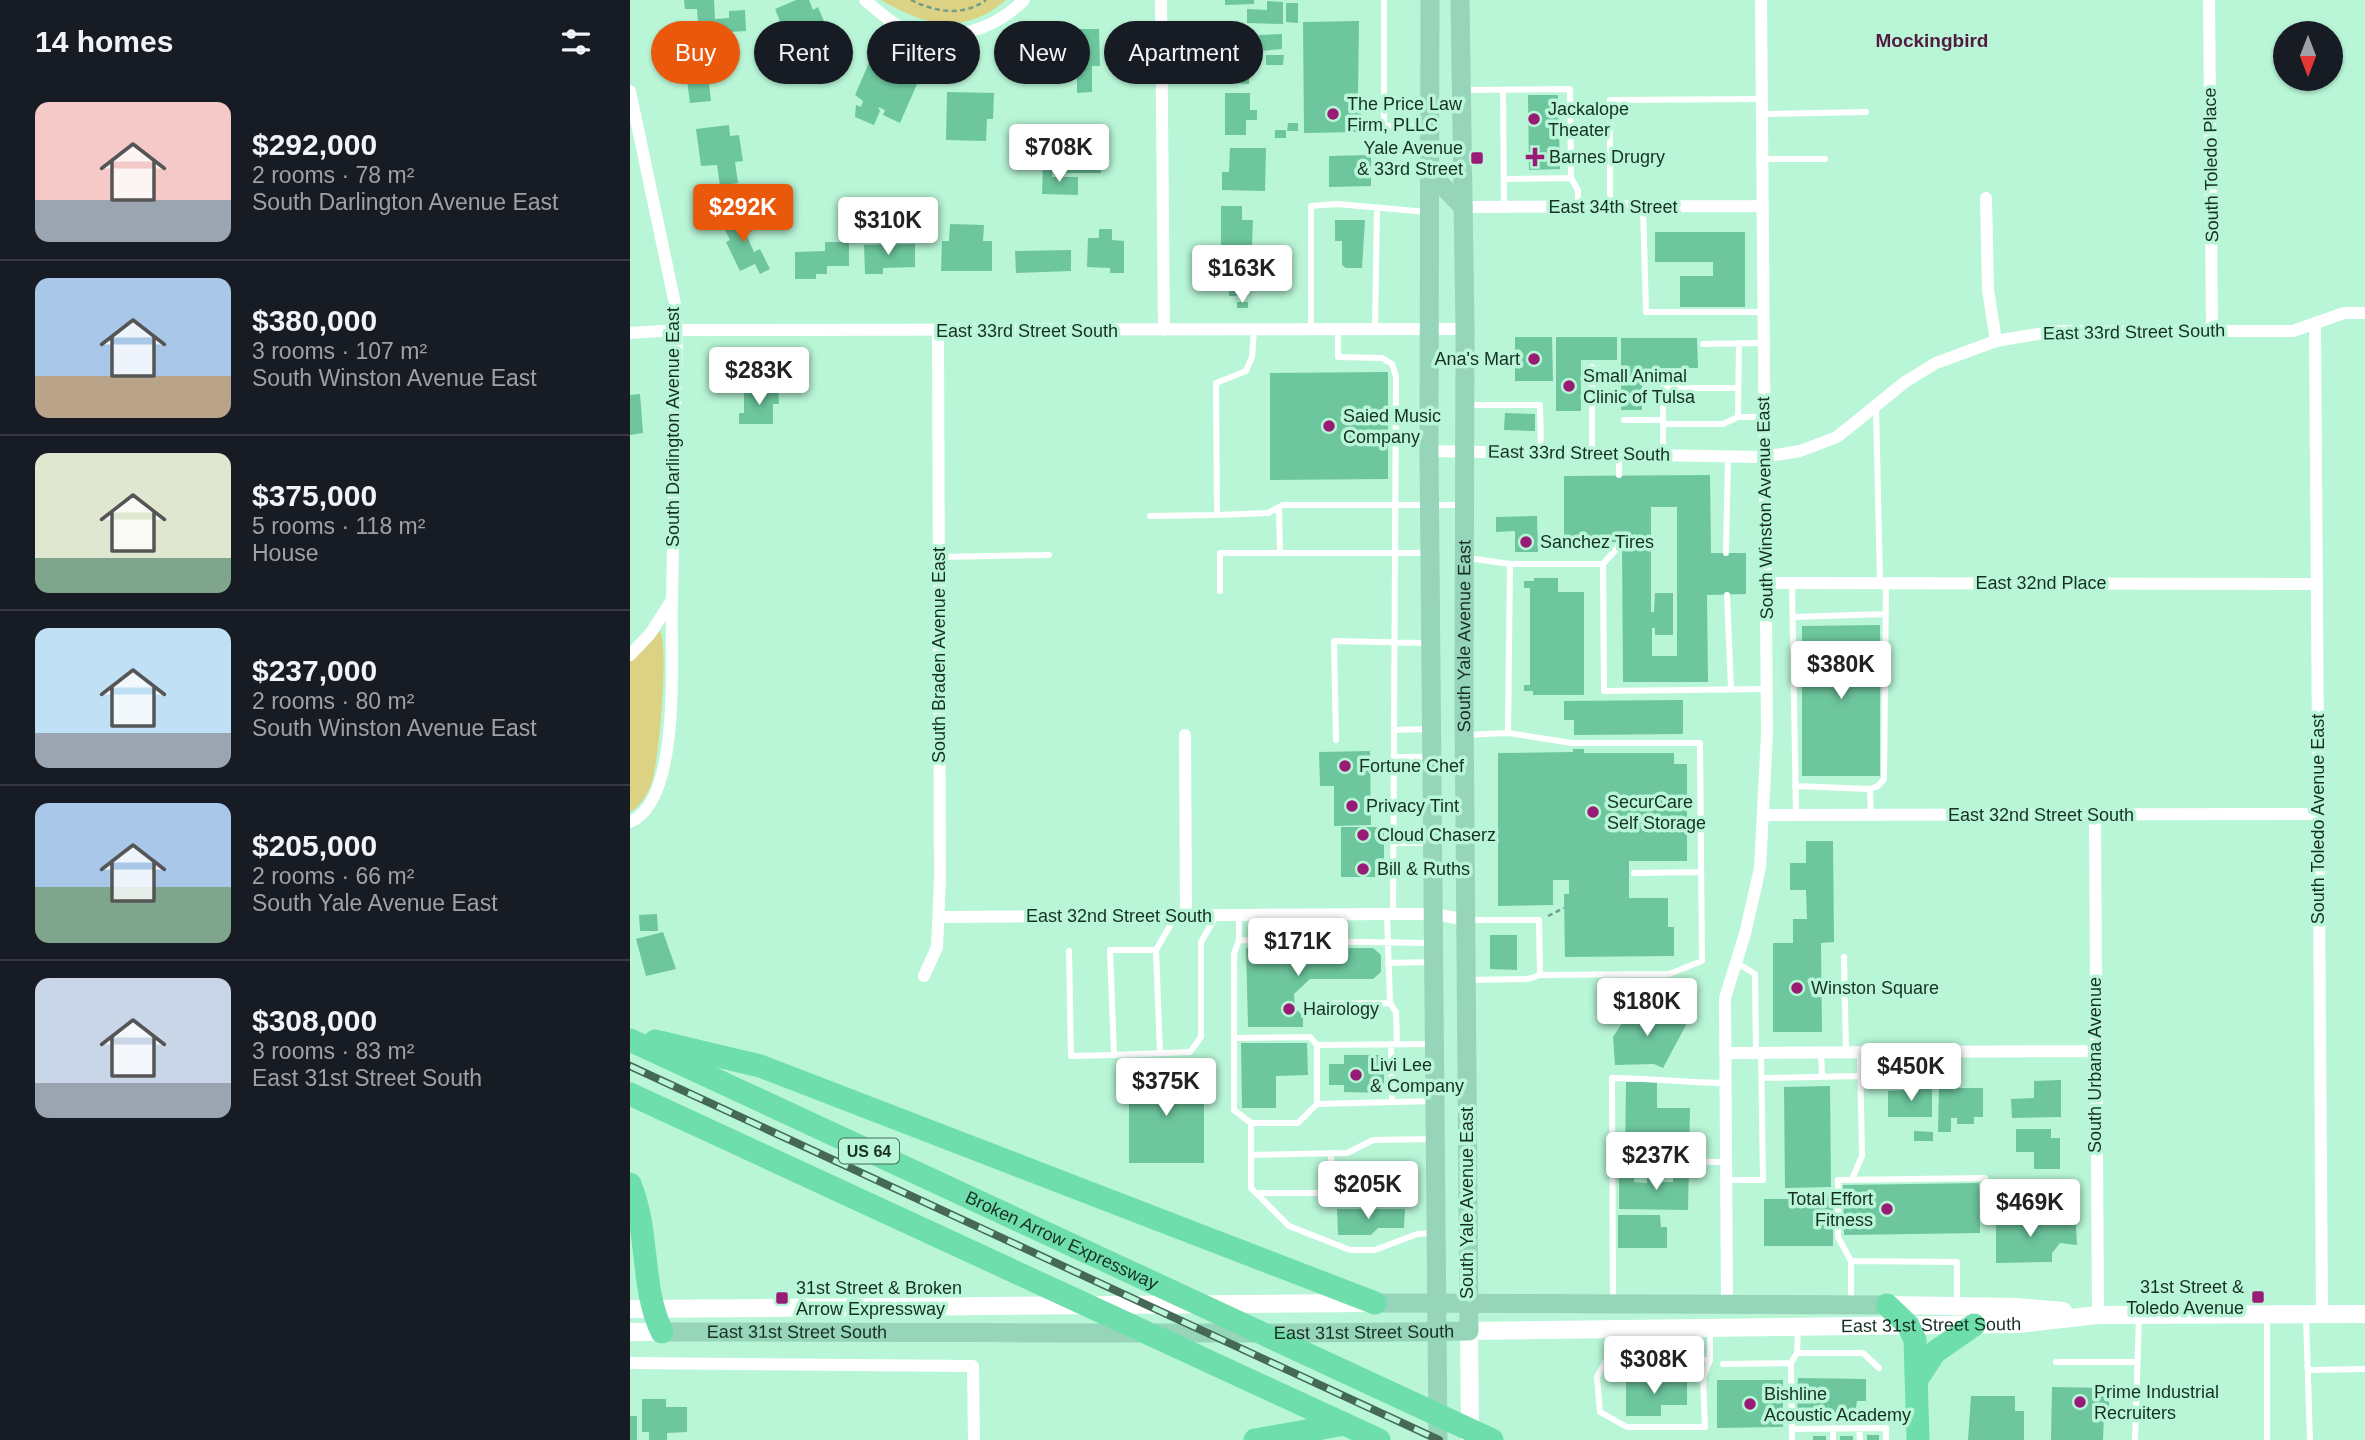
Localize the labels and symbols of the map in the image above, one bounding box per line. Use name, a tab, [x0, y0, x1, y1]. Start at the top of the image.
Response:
north arrow	[2273, 21, 2343, 91]
district label: Mockingbird	[1876, 30, 1988, 51]
street label: South Toledo Place	[2200, 87, 2222, 243]
place label: The Price Law Firm, PLLC	[1347, 94, 1463, 135]
place label: Jackalope Theater	[1548, 99, 1629, 140]
marker: The Price Law Firm, PLLC	[1325, 106, 1341, 122]
marker: Jackalope Theater	[1526, 111, 1542, 127]
pin: $708K	[1010, 124, 1108, 184]
place label: Yale Avenue & 33rd Street	[1357, 138, 1463, 179]
place label: Barnes Drugry	[1549, 147, 1665, 167]
marker: Barnes Drugry	[1527, 149, 1543, 165]
marker: Yale Avenue & 33rd Street	[1469, 150, 1485, 166]
pin: $292K	[694, 184, 792, 244]
street label: East 34th Street	[1548, 197, 1678, 217]
pin: $310K	[839, 198, 937, 257]
pin: $163K	[1193, 246, 1291, 305]
street label: South Darlington Avenue East	[663, 307, 683, 547]
street label: East 33rd Street South	[2043, 320, 2225, 344]
street label: East 33rd Street South	[936, 321, 1118, 341]
pin: $283K	[710, 348, 808, 407]
place label: Ana's Mart	[1435, 349, 1520, 369]
marker: Ana's Mart	[1526, 351, 1542, 367]
place label: Small Animal Clinic of Tulsa	[1583, 366, 1696, 407]
marker: Small Animal Clinic of Tulsa	[1561, 378, 1577, 394]
street label: South Winston Avenue East	[1753, 396, 1777, 620]
place label: Saied Music Company	[1343, 406, 1441, 447]
marker: Saied Music Company	[1321, 418, 1337, 434]
street label: East 33rd Street South	[1488, 441, 1670, 465]
place label: Sanchez Tires	[1540, 532, 1654, 552]
marker: Sanchez Tires	[1518, 534, 1534, 550]
street label: South Yale Avenue East	[1454, 540, 1474, 732]
street label: South Braden Avenue East	[929, 547, 949, 763]
street label: East 32nd Place	[1975, 573, 2107, 593]
pin: $380K	[1792, 642, 1890, 701]
street label: South Toledo Avenue East	[2308, 714, 2328, 924]
place label: Fortune Chef	[1359, 756, 1465, 776]
marker: Fortune Chef	[1337, 758, 1353, 774]
place label: SecurCare Self Storage	[1607, 792, 1706, 833]
place label: Privacy Tint	[1366, 796, 1459, 816]
marker: Privacy Tint	[1344, 798, 1360, 814]
marker: SecurCare Self Storage	[1585, 804, 1601, 820]
street label: East 32nd Street South	[1948, 805, 2134, 825]
place label: Cloud Chaserz	[1377, 825, 1496, 845]
marker: Cloud Chaserz	[1355, 827, 1371, 843]
place label: Bill & Ruths	[1377, 859, 1470, 879]
marker: Bill & Ruths	[1355, 861, 1371, 877]
street label: East 32nd Street South	[1026, 906, 1212, 926]
pin: $171K	[1249, 918, 1347, 978]
street label: South Urbana Avenue	[2085, 977, 2105, 1153]
pin: $180K	[1598, 978, 1696, 1038]
place label: Winston Square	[1811, 978, 1939, 998]
marker: Winston Square	[1789, 980, 1805, 996]
place label: Hairology	[1303, 999, 1379, 1019]
marker: Hairology	[1281, 1001, 1297, 1017]
pin: $450K	[1862, 1044, 1960, 1103]
place label: Livi Lee & Company	[1370, 1055, 1464, 1096]
pin: $375K	[1117, 1058, 1215, 1118]
marker: Livi Lee & Company	[1348, 1067, 1364, 1083]
street label: South Yale Avenue East	[1457, 1107, 1477, 1299]
pin: $237K	[1607, 1132, 1705, 1192]
road number: US 64	[839, 1138, 899, 1163]
pin: $205K	[1319, 1162, 1417, 1221]
pin: $469K	[1981, 1180, 2079, 1239]
street label: Broken Arrow Expressway	[962, 1187, 1161, 1294]
place label: Total Effort Fitness	[1787, 1189, 1873, 1230]
marker: Total Effort Fitness	[1879, 1201, 1895, 1217]
place label: 31st Street & Toledo Avenue	[2126, 1277, 2244, 1318]
place label: 31st Street & Broken Arrow Expressway	[796, 1278, 962, 1319]
marker: 31st Street & Toledo Avenue	[2250, 1289, 2266, 1305]
marker: 31st Street & Broken Arrow Expressway	[774, 1290, 790, 1306]
street label: East 31st Street South	[1841, 1314, 2021, 1336]
street label: East 31st Street South	[1274, 1321, 1454, 1343]
street label: East 31st Street South	[707, 1322, 887, 1342]
pin: $308K	[1605, 1336, 1703, 1396]
place label: Prime Industrial Recruiters	[2094, 1382, 2219, 1423]
place label: Bishline Acoustic Academy	[1764, 1384, 1911, 1425]
marker: Prime Industrial Recruiters	[2072, 1394, 2088, 1410]
marker: Bishline Acoustic Academy	[1742, 1396, 1758, 1412]

